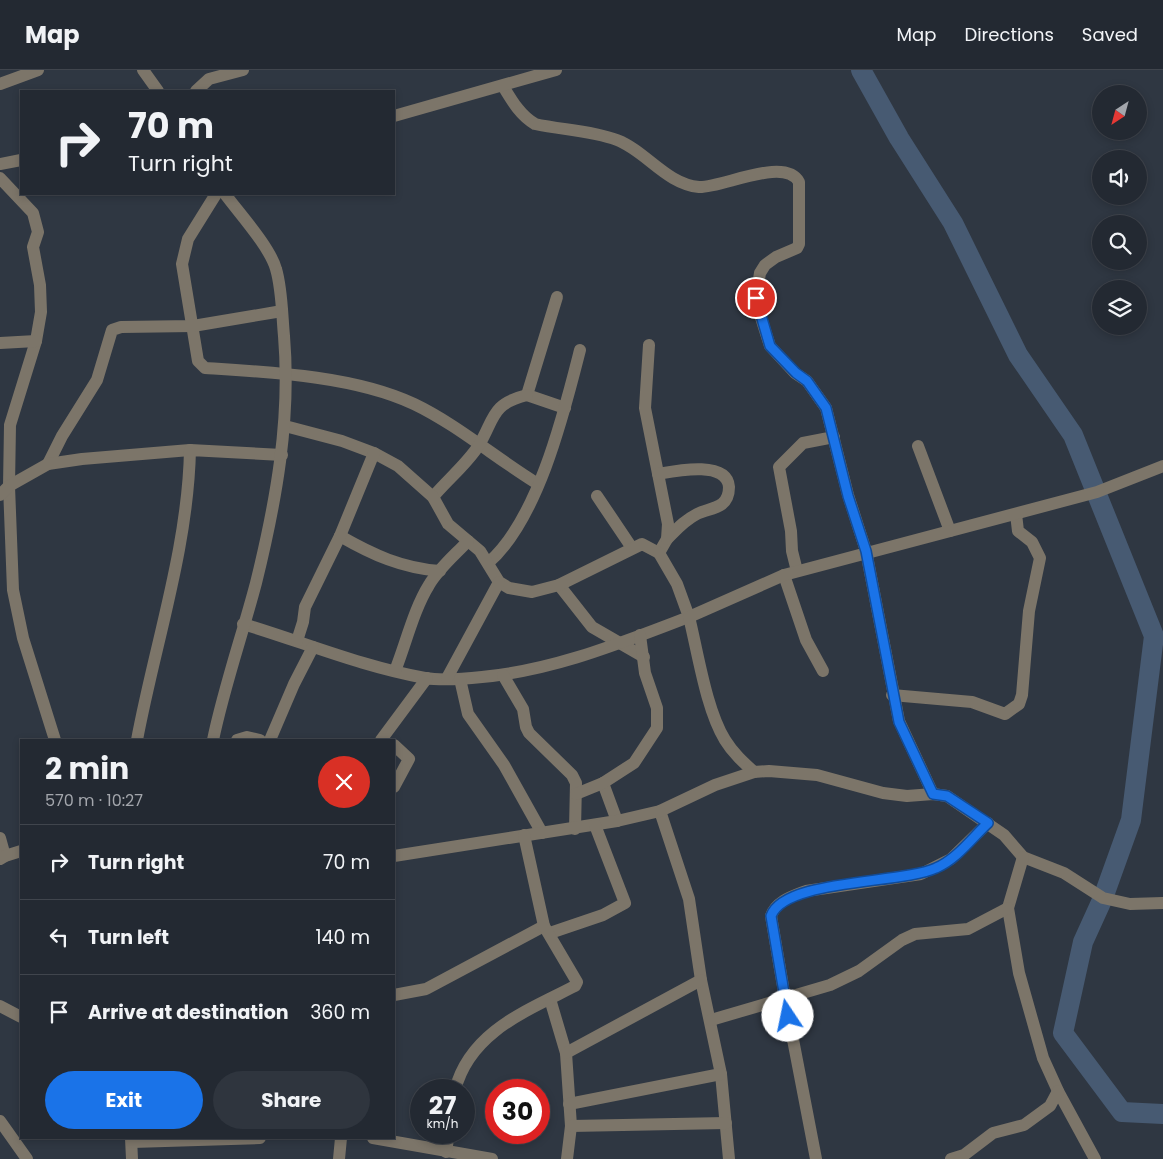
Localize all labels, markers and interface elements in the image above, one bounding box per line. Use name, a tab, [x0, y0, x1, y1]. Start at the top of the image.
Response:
text: Map	[25, 18, 80, 51]
text: Map	[897, 22, 936, 47]
text: Directions	[964, 22, 1054, 47]
text: Saved	[1082, 22, 1138, 47]
north arrow	[1092, 85, 1148, 140]
map controls	[1092, 85, 1147, 335]
text: 70 m	[128, 101, 214, 150]
icon: right	[45, 110, 110, 175]
text: Turn right	[128, 148, 233, 179]
button: sound	[1092, 150, 1147, 205]
button: search	[1092, 215, 1147, 270]
pin	[735, 277, 777, 319]
button: layers	[1092, 280, 1147, 335]
icon: arrive	[742, 284, 770, 312]
text: 2 min	[45, 747, 129, 790]
button: close	[318, 756, 370, 808]
text: 570 m · 10:27	[45, 789, 143, 812]
icon: right	[45, 848, 73, 876]
text: Turn right	[88, 849, 184, 876]
text: 70 m	[323, 849, 370, 876]
icon: left	[45, 923, 73, 951]
text: Turn left	[88, 924, 169, 951]
text: 140 m	[315, 924, 370, 951]
position arrow	[761, 989, 813, 1041]
icon: arrive	[45, 998, 73, 1026]
text: Arrive at destination	[88, 999, 289, 1026]
text: 360 m	[310, 999, 370, 1026]
button: Exit	[45, 1071, 203, 1129]
button: Share	[213, 1071, 370, 1129]
speed limit sign: 30	[485, 1079, 550, 1144]
text: 27	[429, 1088, 456, 1123]
text: km/h	[427, 1115, 458, 1132]

